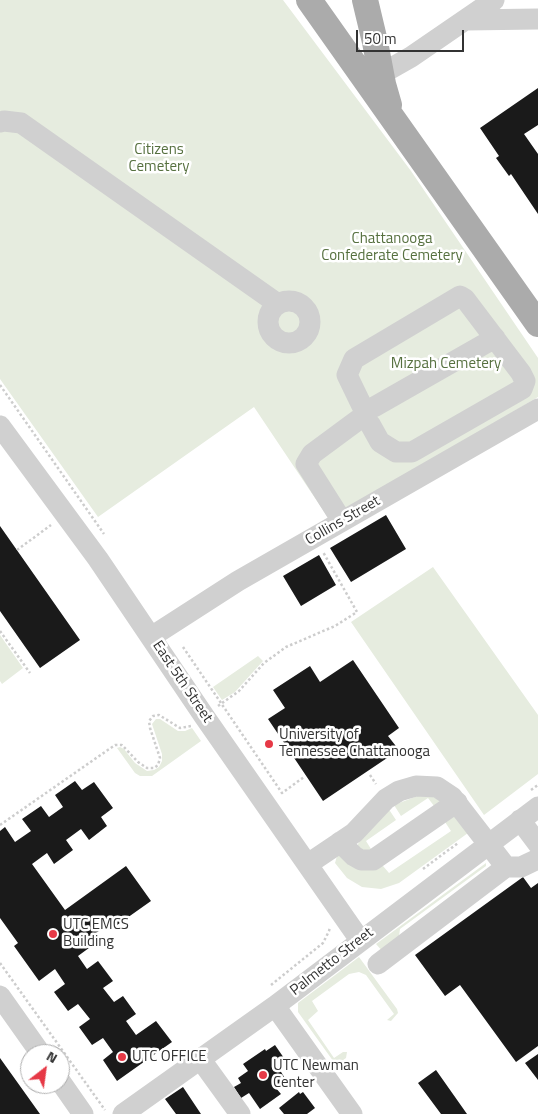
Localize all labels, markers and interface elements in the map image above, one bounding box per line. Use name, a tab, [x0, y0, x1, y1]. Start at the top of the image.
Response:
scale bar	[358, 20, 466, 52]
text: 50 m	[364, 27, 397, 50]
park label: Citizens Cemetery	[129, 141, 189, 176]
park label: Chattanooga Confederate Cemetery	[321, 230, 463, 265]
park label: Mizpah Cemetery	[391, 355, 501, 373]
street label: Collins Street	[302, 492, 384, 550]
street label: East 5th Street	[148, 638, 216, 726]
place label: University of Tennessee Chattanooga	[279, 726, 430, 761]
marker: University of Tennessee Chattanooga	[263, 738, 275, 750]
place label: UTC EMCS Building	[63, 916, 129, 951]
street label: Palmetto Street	[287, 924, 377, 1000]
marker: UTC EMCS Building	[47, 928, 59, 940]
north arrow	[20, 1044, 70, 1094]
text: N	[43, 1045, 62, 1068]
place label: UTC OFFICE	[132, 1048, 207, 1066]
marker: UTC OFFICE	[116, 1051, 128, 1063]
place label: UTC Newman Center	[273, 1057, 359, 1092]
marker: UTC Newman Center	[257, 1069, 269, 1081]

